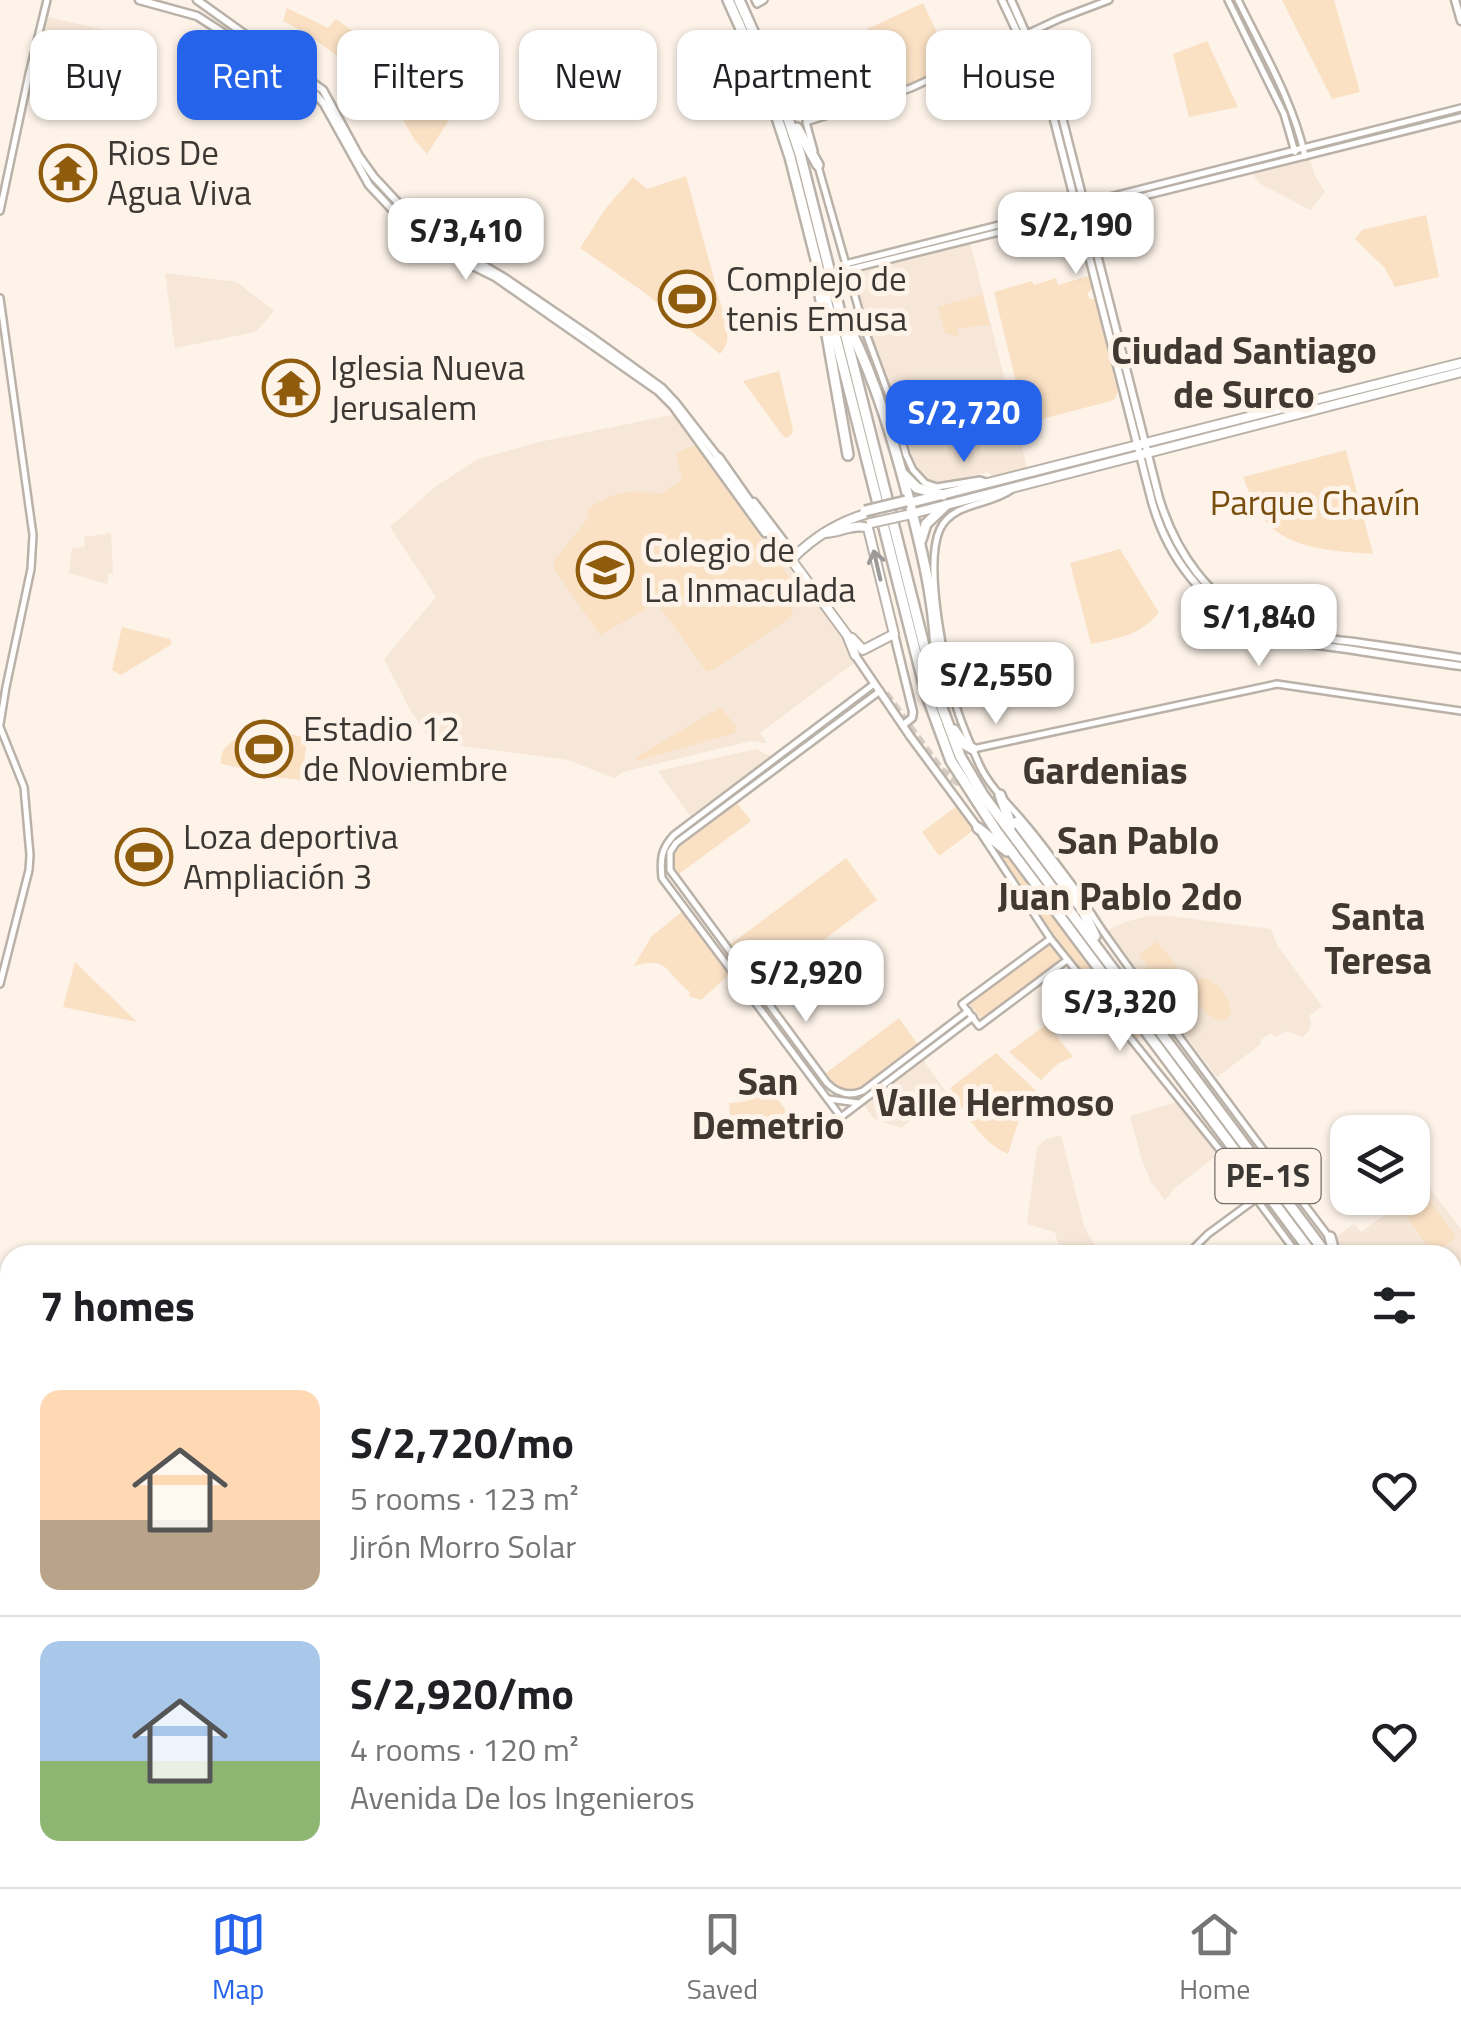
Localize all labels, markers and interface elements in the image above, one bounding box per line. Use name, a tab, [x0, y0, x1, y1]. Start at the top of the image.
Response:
chip: Buy	[30, 30, 157, 120]
chip: Rent	[177, 30, 317, 120]
chip: Filters	[337, 30, 499, 120]
chip: New	[519, 30, 657, 120]
chip: Apartment	[677, 30, 906, 120]
chip: House	[926, 30, 1091, 120]
place label: Rios De Agua Viva	[107, 125, 251, 219]
temple icon: Rios De Agua Viva	[38, 143, 98, 203]
pin: S/2,190	[984, 192, 1168, 277]
pin: S/3,410	[374, 198, 558, 283]
text: S/2,190	[1020, 200, 1132, 248]
text: S/3,410	[410, 206, 522, 254]
place label: Complejo de tenis Emusa	[726, 251, 907, 345]
sports icon: Complejo de tenis Emusa	[657, 269, 717, 329]
district label: Ciudad Santiago de Surco	[1111, 321, 1377, 423]
place label: Iglesia Nueva Jerusalem	[330, 340, 525, 434]
temple icon: Iglesia Nueva Jerusalem	[261, 358, 321, 418]
pin: S/2,720	[872, 380, 1056, 465]
text: S/2,720	[908, 388, 1020, 436]
park label: Parque Chavín	[1210, 475, 1420, 529]
place label: Colegio de La Inmaculada	[644, 522, 856, 616]
school or university icon: Colegio de La Inmaculada	[575, 540, 635, 600]
one-way arrow	[867, 550, 885, 582]
pin: S/1,840	[1167, 584, 1351, 669]
text: S/1,840	[1203, 592, 1315, 640]
pin: S/2,550	[904, 642, 1088, 727]
text: S/2,550	[940, 650, 1052, 698]
place label: Estadio 12 de Noviembre	[303, 701, 508, 795]
sports icon: Estadio 12 de Noviembre	[234, 719, 294, 779]
district label: Gardenias	[1022, 741, 1188, 799]
place label: Loza deportiva Ampliación 3	[183, 809, 398, 903]
district label: San Pablo	[1057, 811, 1219, 869]
sports icon: Loza deportiva Ampliación 3	[114, 827, 174, 887]
district label: Juan Pablo 2do	[998, 867, 1242, 925]
district label: Santa Teresa	[1324, 887, 1432, 989]
pin: S/2,920	[714, 940, 898, 1025]
text: S/2,920	[750, 948, 862, 996]
pin: S/3,320	[1028, 969, 1212, 1054]
text: S/3,320	[1064, 977, 1176, 1025]
district label: San Demetrio	[692, 1052, 844, 1154]
district label: Valle Hermoso	[876, 1073, 1114, 1131]
map controls	[1330, 1115, 1430, 1215]
button: layers	[1330, 1115, 1430, 1215]
road number: PE-1S	[1216, 1149, 1320, 1203]
text: 7 homes	[40, 1273, 195, 1337]
icon: filters	[1367, 1278, 1422, 1333]
text: S/2,720/mo	[350, 1410, 574, 1474]
icon: home	[120, 1430, 240, 1550]
icon: heart	[1367, 1463, 1422, 1518]
text: 5 rooms · 123 m²	[350, 1474, 579, 1522]
text: Jirón Morro Solar	[350, 1522, 576, 1570]
text: S/2,920/mo	[350, 1661, 574, 1725]
icon: home	[120, 1681, 240, 1801]
icon: heart	[1367, 1714, 1422, 1769]
text: 4 rooms · 120 m²	[350, 1725, 579, 1773]
text: Avenida De los Ingenieros	[350, 1773, 695, 1821]
tab: Map	[211, 1907, 266, 2010]
tab: Saved	[687, 1907, 758, 2010]
tab: Home	[1179, 1907, 1250, 2010]

